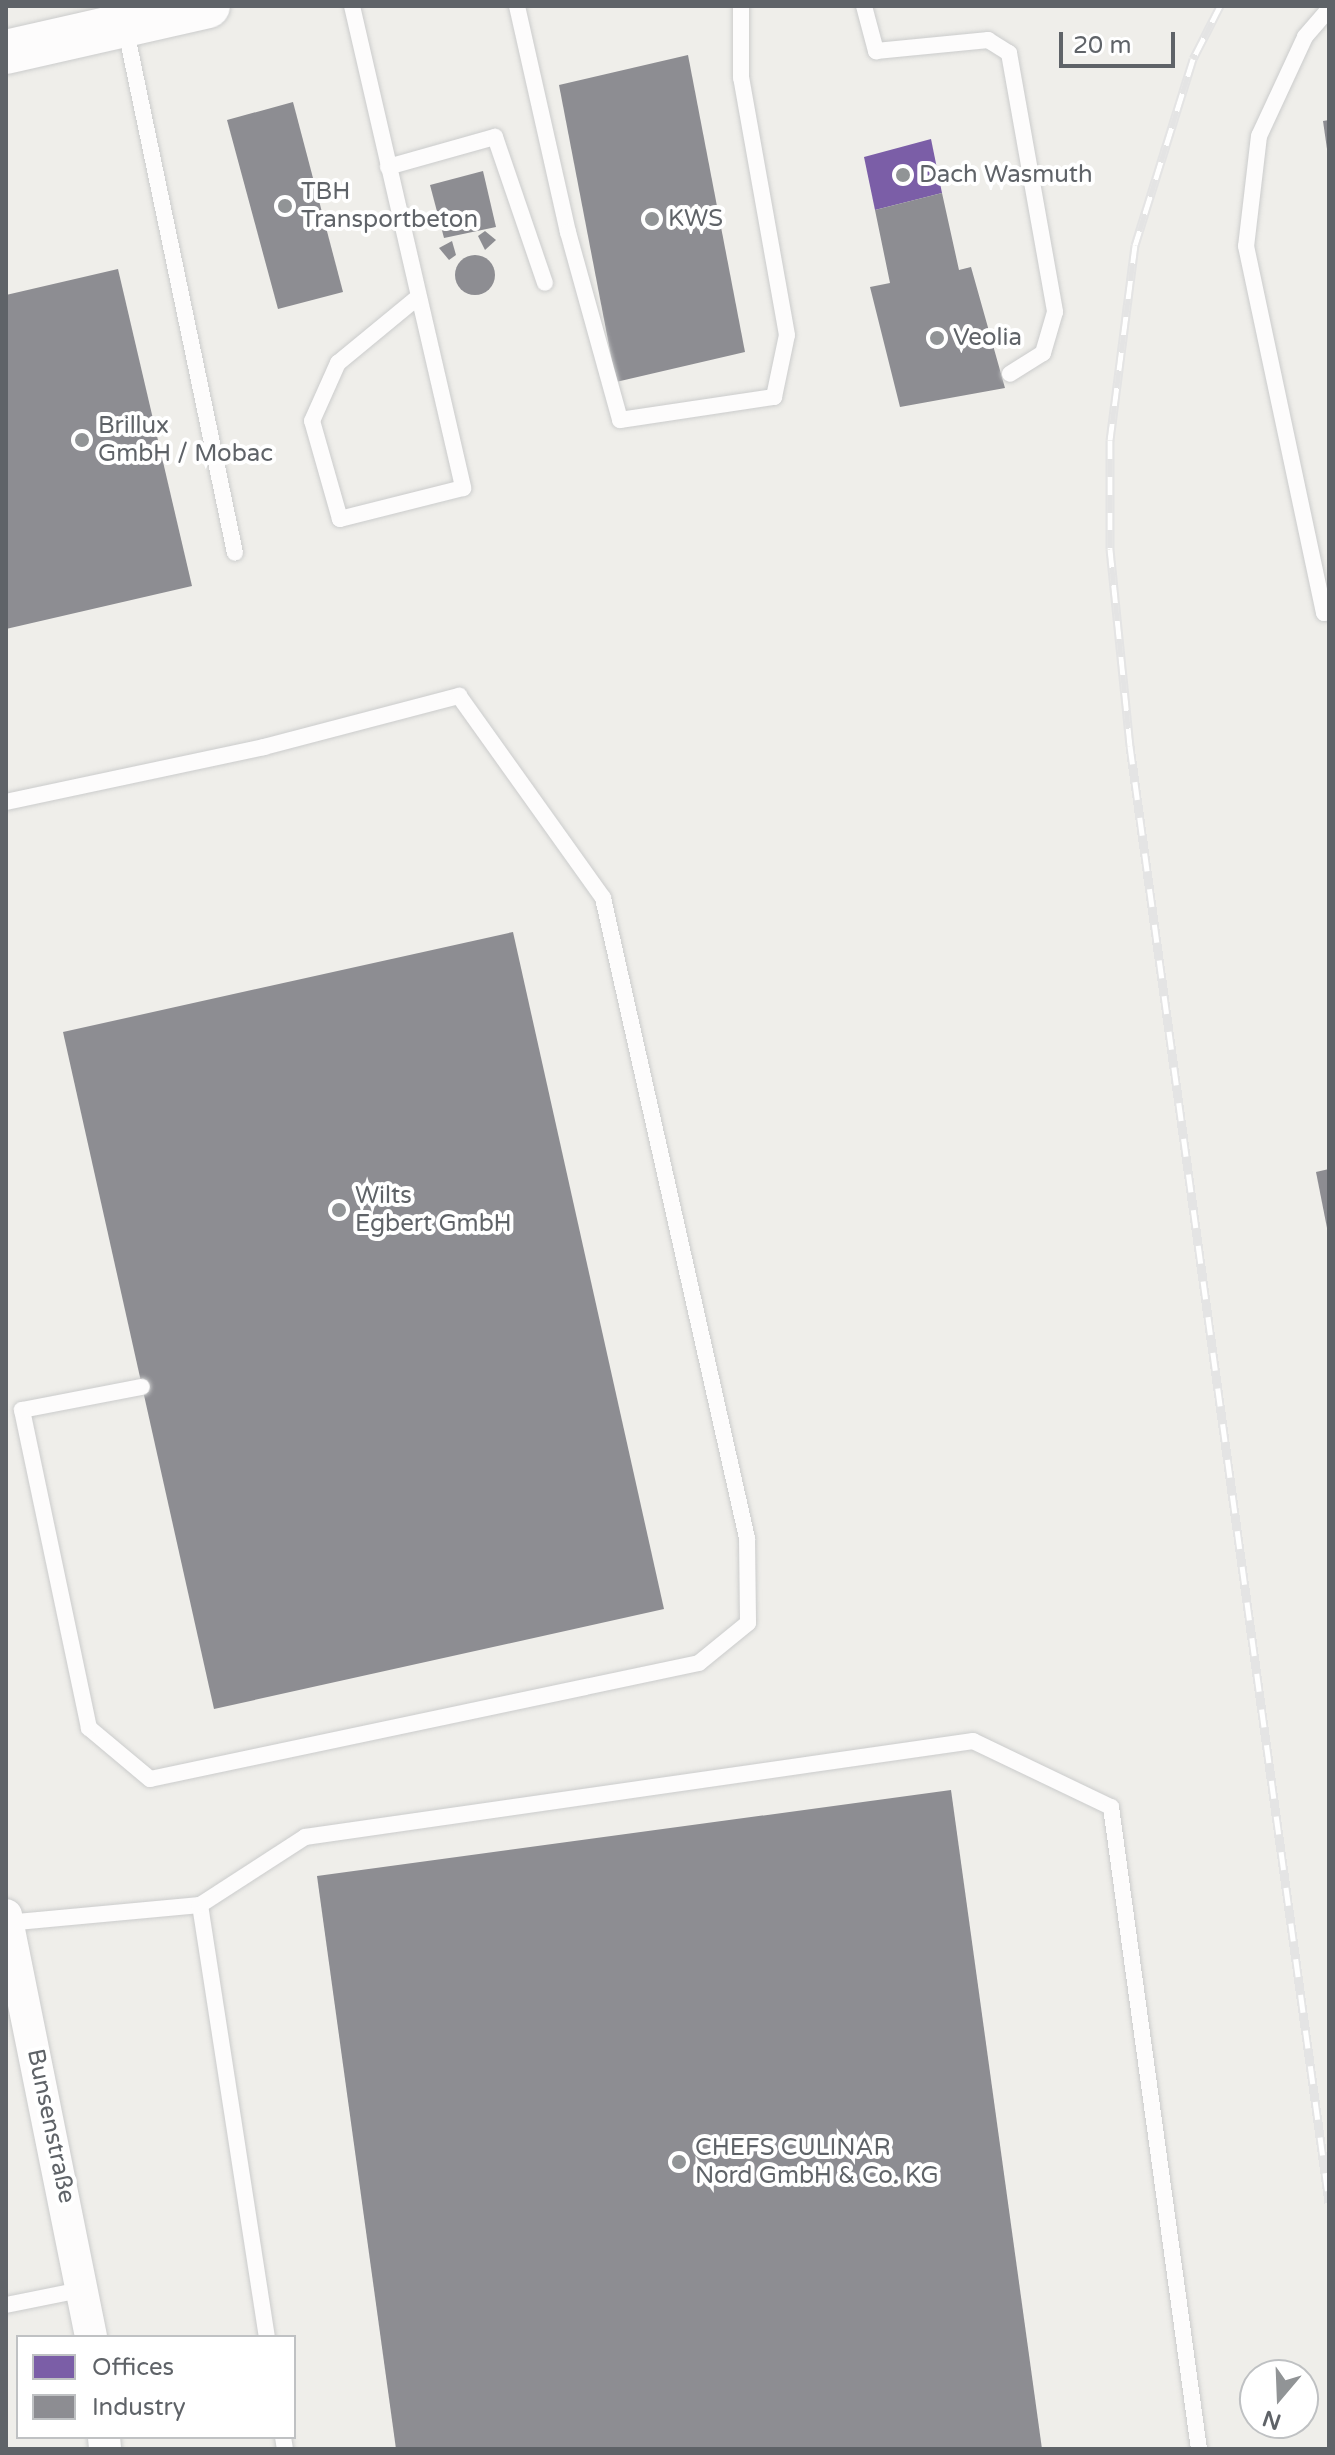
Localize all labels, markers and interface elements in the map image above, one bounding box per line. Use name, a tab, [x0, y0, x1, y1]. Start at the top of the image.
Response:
scale bar	[1063, 16, 1179, 66]
text: 20 m	[1073, 31, 1131, 60]
place label: Dach Wasmuth	[919, 161, 1093, 189]
marker: Dach Wasmuth	[894, 166, 912, 184]
place label: TBH Transportbeton	[301, 178, 478, 234]
marker: TBH Transportbeton	[276, 197, 294, 215]
place label: KWS	[668, 205, 723, 233]
marker: KWS	[643, 210, 661, 228]
place label: Veolia	[953, 324, 1022, 352]
marker: Veolia	[928, 329, 946, 347]
place label: Brillux GmbH / Mobac	[98, 412, 273, 468]
marker: Brillux GmbH / Mobac	[73, 431, 91, 449]
place label: Wilts Egbert GmbH	[355, 1182, 512, 1238]
marker: Wilts Egbert GmbH	[330, 1201, 348, 1219]
street label: Bunsenstraße	[21, 2046, 81, 2206]
place label: CHEFS CULINAR Nord GmbH & Co. KG	[695, 2134, 939, 2190]
marker: CHEFS CULINAR Nord GmbH & Co. KG	[670, 2153, 688, 2171]
legend	[16, 2335, 296, 2439]
text: Offices	[92, 2353, 174, 2382]
north arrow	[1239, 2359, 1319, 2439]
text: Industry	[92, 2393, 186, 2422]
text: N	[1259, 2405, 1284, 2435]

